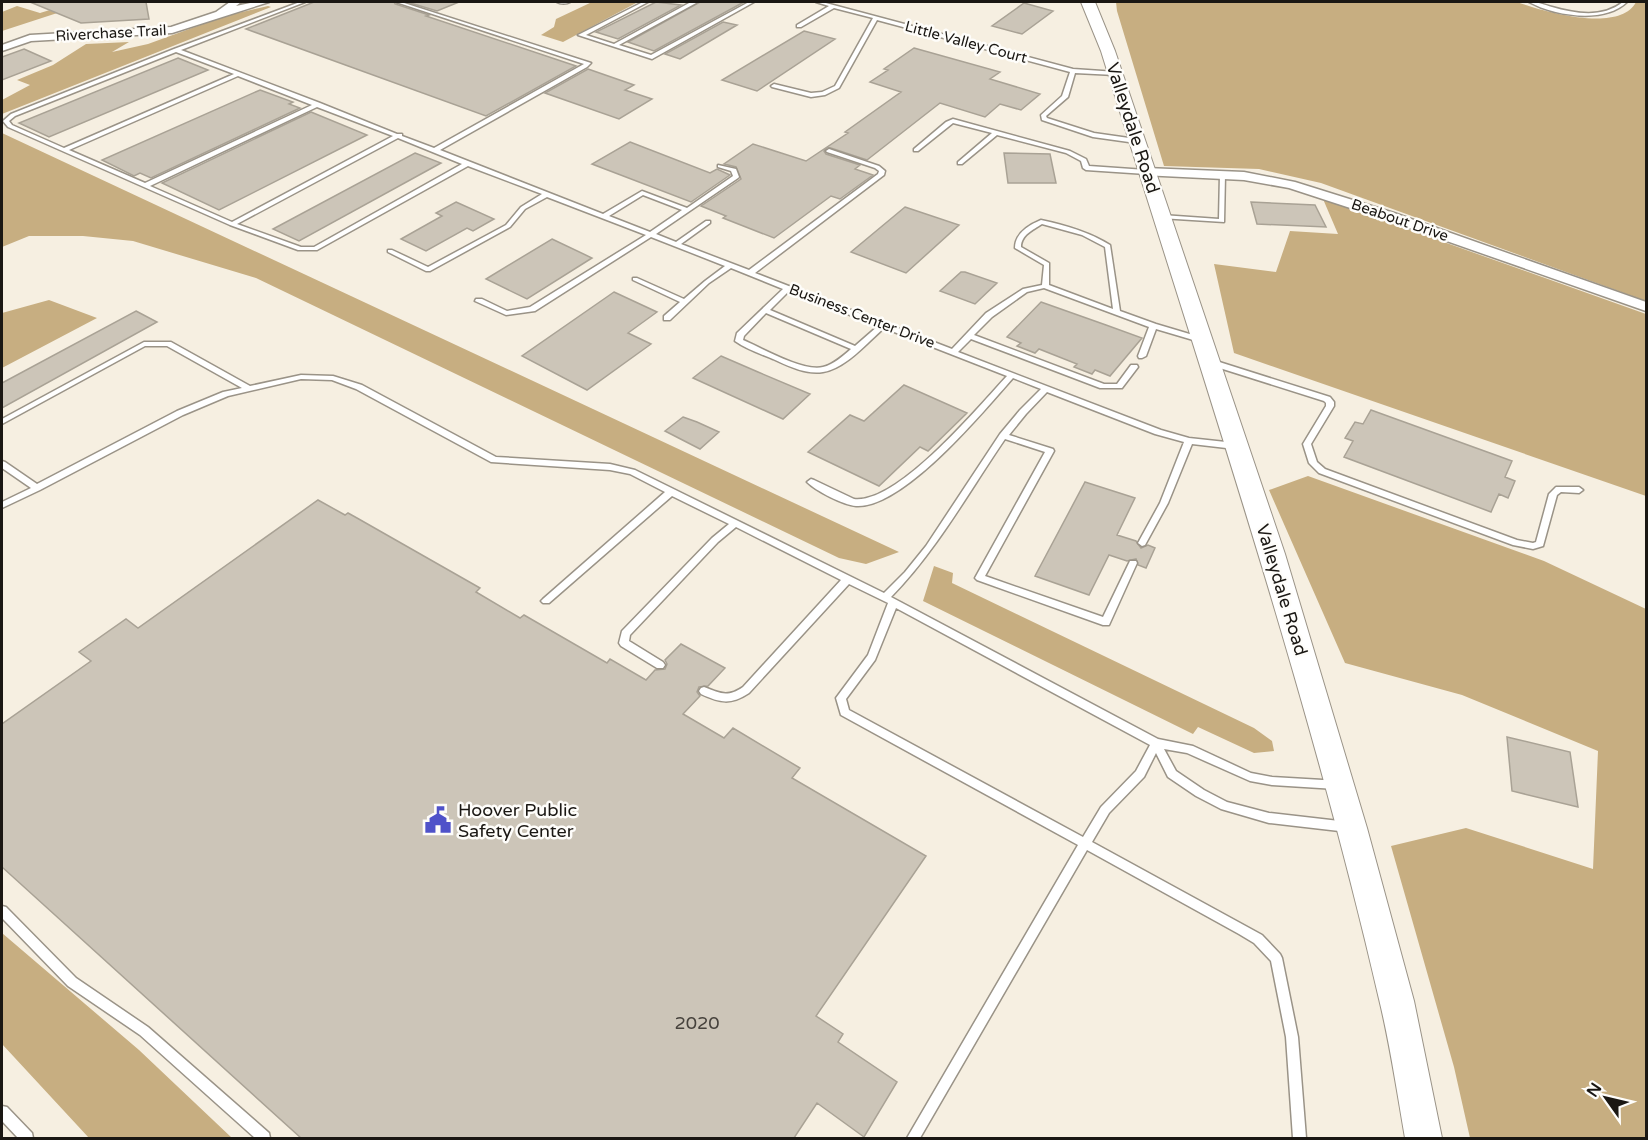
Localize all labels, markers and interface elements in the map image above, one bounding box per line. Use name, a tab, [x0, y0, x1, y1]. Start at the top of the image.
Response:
street label: Little Valley Court	[903, 17, 1029, 67]
street label: Riverchase Trail	[55, 21, 167, 45]
street label: Valleydale Road	[1101, 60, 1165, 196]
street label: Beabout Drive	[1349, 195, 1451, 245]
street label: Business Center Drive	[787, 280, 937, 352]
street label: Valleydale Road	[1252, 522, 1312, 658]
place label: Hoover Public Safety Center	[458, 799, 577, 842]
public building icon: Hoover Public Safety Center	[423, 805, 453, 835]
house number: 2020	[674, 1012, 720, 1034]
north arrow	[1576, 1068, 1636, 1128]
text: N	[1583, 1079, 1606, 1101]

